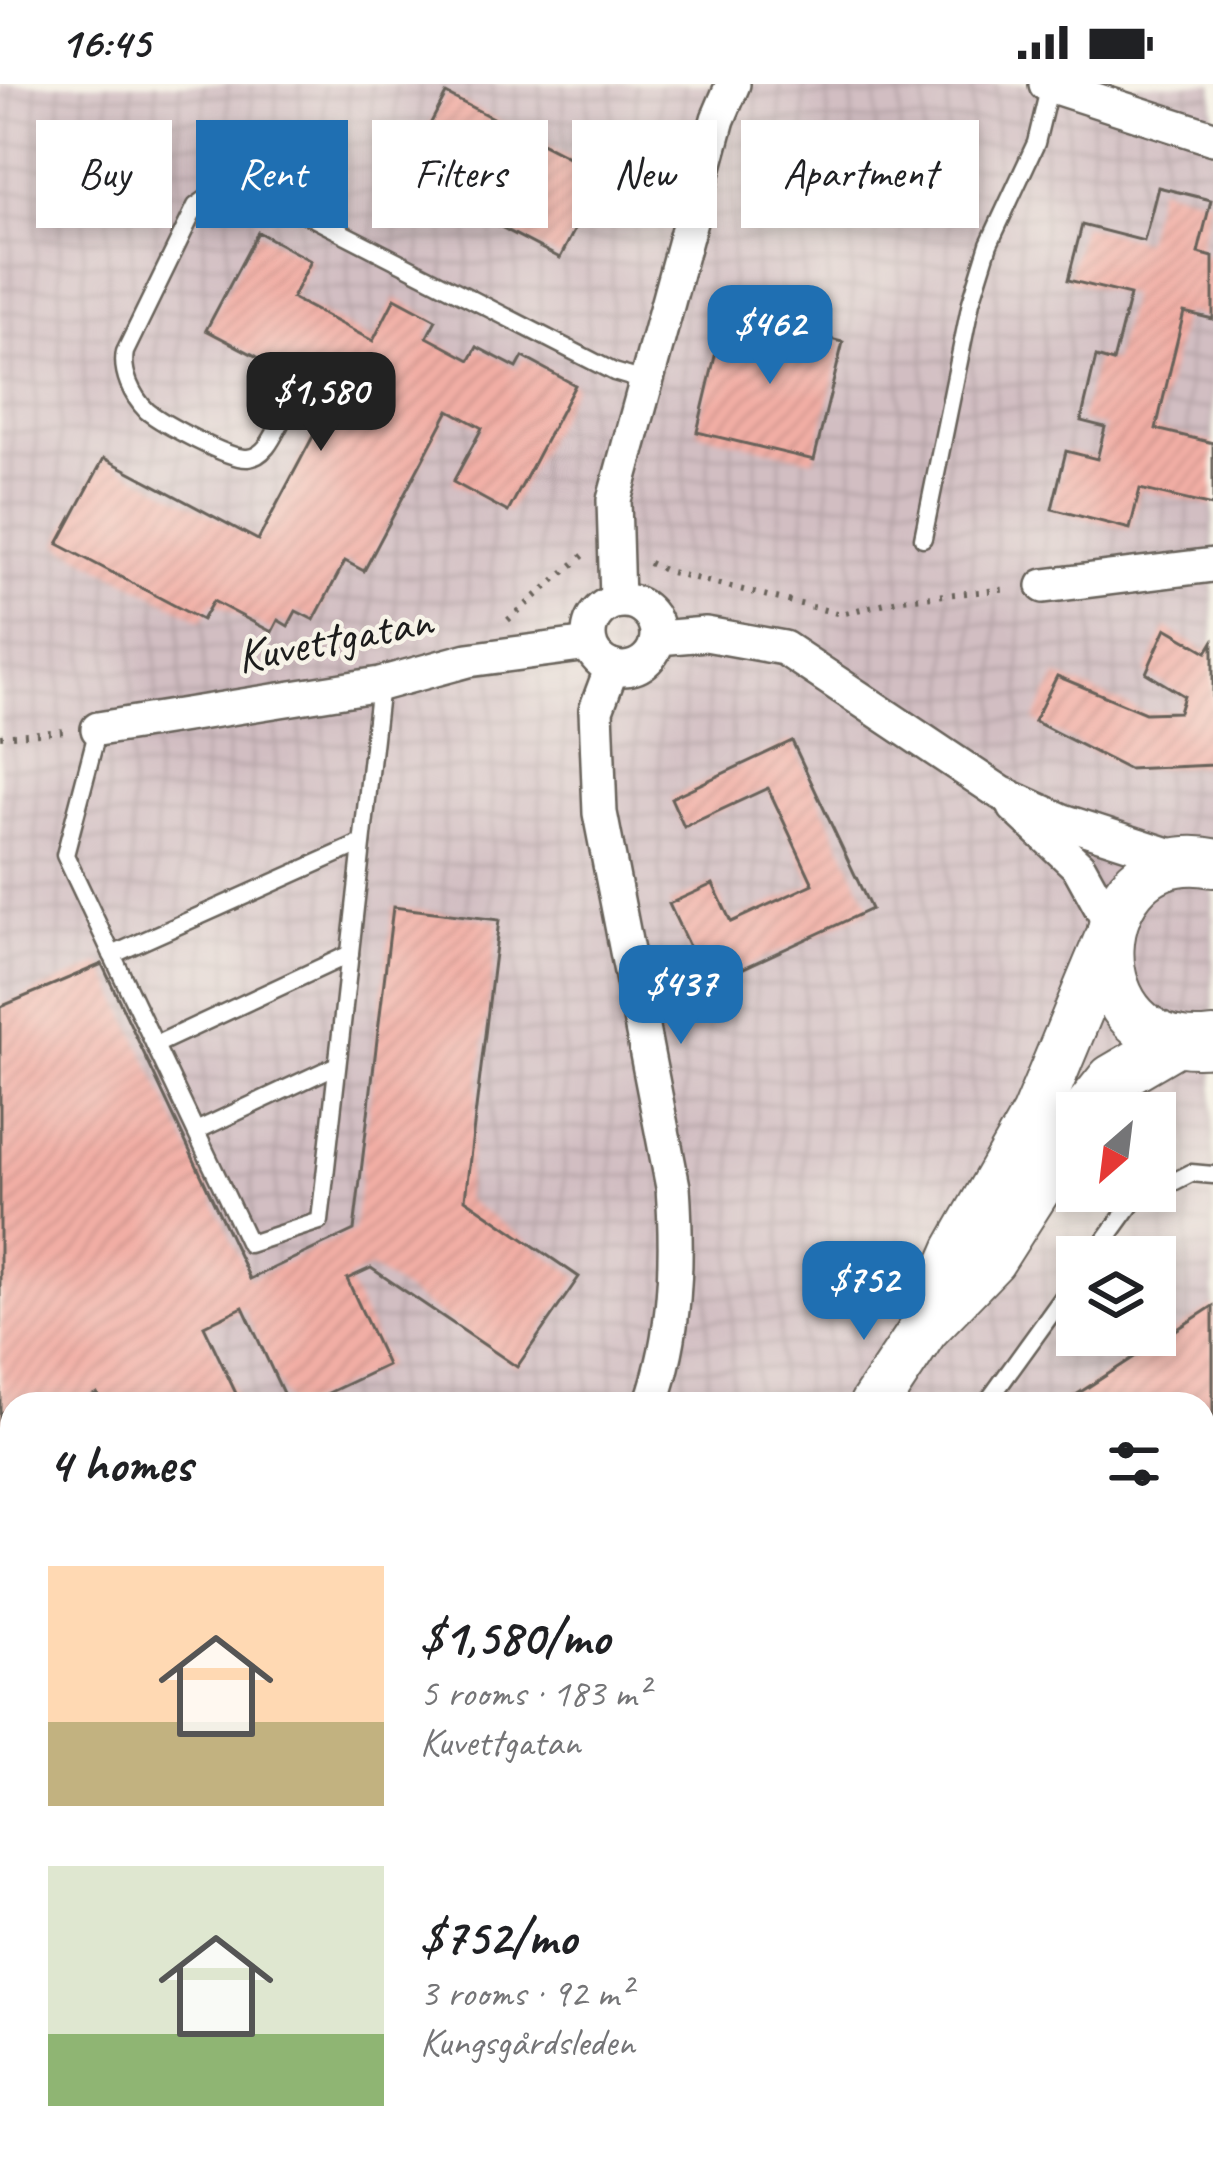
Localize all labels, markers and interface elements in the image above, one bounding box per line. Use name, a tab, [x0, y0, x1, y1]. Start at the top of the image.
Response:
text: 16:45	[60, 14, 150, 71]
chip: Buy	[36, 120, 172, 228]
chip: Rent	[196, 120, 348, 228]
chip: Filters	[372, 120, 548, 228]
chip: New	[572, 120, 717, 228]
chip: Apartment	[741, 120, 979, 228]
pin: $462	[699, 285, 841, 387]
text: $462	[734, 299, 806, 348]
pin: $1,580	[223, 352, 419, 454]
text: $1,580	[274, 366, 368, 415]
street label: Kuvettgatan	[231, 589, 439, 686]
pin: $437	[610, 945, 752, 1047]
text: $437	[646, 959, 716, 1008]
north arrow	[1056, 1092, 1176, 1212]
map controls	[1056, 1092, 1176, 1356]
button: layers	[1056, 1236, 1176, 1356]
pin: $752	[793, 1241, 935, 1343]
text: $752	[829, 1255, 899, 1304]
icon: filters	[1101, 1431, 1167, 1497]
text: 4 homes	[48, 1432, 192, 1496]
text: $1,580/mo	[420, 1605, 609, 1669]
icon: home	[144, 1614, 288, 1758]
text: 5 rooms · 183 m²	[420, 1669, 648, 1718]
text: Kuvettgatan	[420, 1718, 580, 1767]
text: $752/mo	[420, 1905, 576, 1969]
icon: home	[144, 1914, 288, 2058]
text: 3 rooms · 92 m²	[420, 1969, 631, 2018]
text: Kungsgårdsleden	[420, 2018, 635, 2067]

